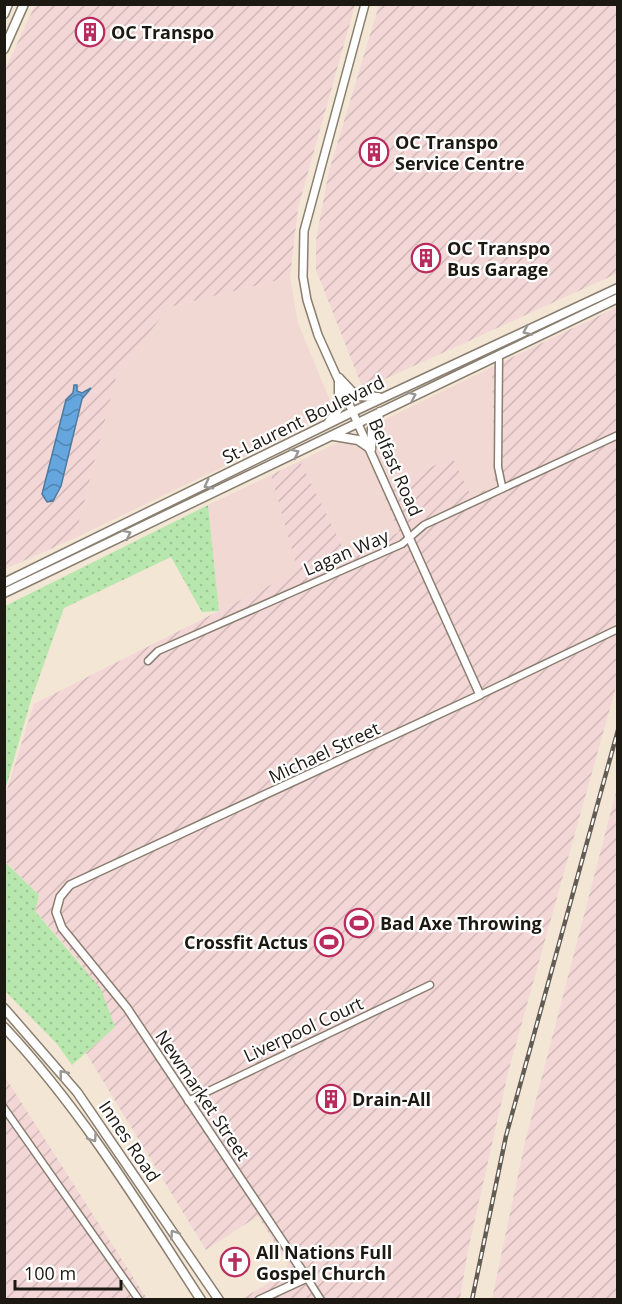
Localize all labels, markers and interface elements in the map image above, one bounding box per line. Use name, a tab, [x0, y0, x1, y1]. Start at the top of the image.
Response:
building icon: OC Transpo	[74, 16, 106, 48]
place label: OC Transpo	[111, 20, 214, 44]
place label: OC Transpo Service Centre	[395, 130, 525, 175]
building icon: OC Transpo Service Centre	[358, 136, 390, 168]
place label: OC Transpo Bus Garage	[447, 236, 550, 281]
building icon: OC Transpo Bus Garage	[410, 242, 442, 274]
one-way arrow	[522, 324, 533, 336]
street label: St-Laurent Boulevard	[218, 369, 388, 469]
one-way arrow	[405, 392, 416, 404]
street label: Belfast Road	[364, 414, 428, 520]
one-way arrow	[289, 449, 300, 460]
one-way arrow	[204, 477, 215, 489]
street label: Lagan Way	[300, 523, 393, 581]
one-way arrow	[121, 529, 132, 541]
street label: Michael Street	[265, 716, 383, 788]
sports icon: Bad Axe Throwing	[343, 907, 375, 939]
place label: Bad Axe Throwing	[380, 911, 542, 935]
sports icon: Crossfit Actus	[313, 926, 345, 958]
place label: Crossfit Actus	[184, 930, 308, 954]
street label: Liverpool Court	[239, 991, 367, 1067]
street label: Newmarket Street	[150, 1025, 256, 1165]
one-way arrow	[59, 1070, 70, 1081]
building icon: Drain-All	[315, 1083, 347, 1115]
place label: Drain-All	[352, 1087, 431, 1111]
street label: Innes Road	[94, 1096, 166, 1186]
one-way arrow	[86, 1132, 97, 1143]
one-way arrow	[170, 1230, 181, 1241]
place label: All Nations Full Gospel Church	[256, 1240, 392, 1285]
church icon: All Nations Full Gospel Church	[219, 1246, 251, 1278]
scale bar	[15, 1253, 122, 1291]
text: 100 m	[24, 1261, 76, 1285]

